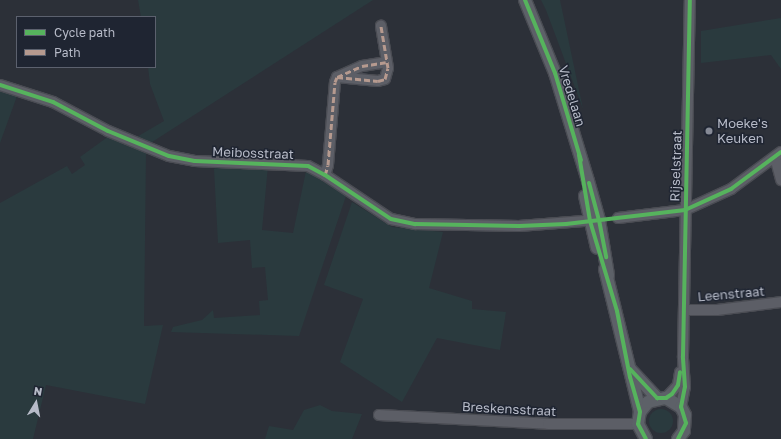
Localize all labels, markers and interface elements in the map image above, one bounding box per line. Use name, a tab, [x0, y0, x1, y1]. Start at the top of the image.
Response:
legend	[16, 16, 156, 68]
text: Cycle path	[54, 25, 115, 40]
text: Path	[54, 45, 81, 60]
street label: Vredelaan	[555, 64, 589, 128]
place label: Moeke's Keuken	[717, 116, 768, 147]
marker: Moeke's Keuken	[704, 126, 714, 136]
street label: Rijselstraat	[667, 130, 685, 202]
street label: Meibosstraat	[212, 144, 294, 162]
street label: Leenstraat	[697, 283, 765, 305]
north arrow	[16, 383, 56, 423]
text: N	[33, 384, 43, 398]
street label: Breskensstraat	[461, 399, 557, 419]

